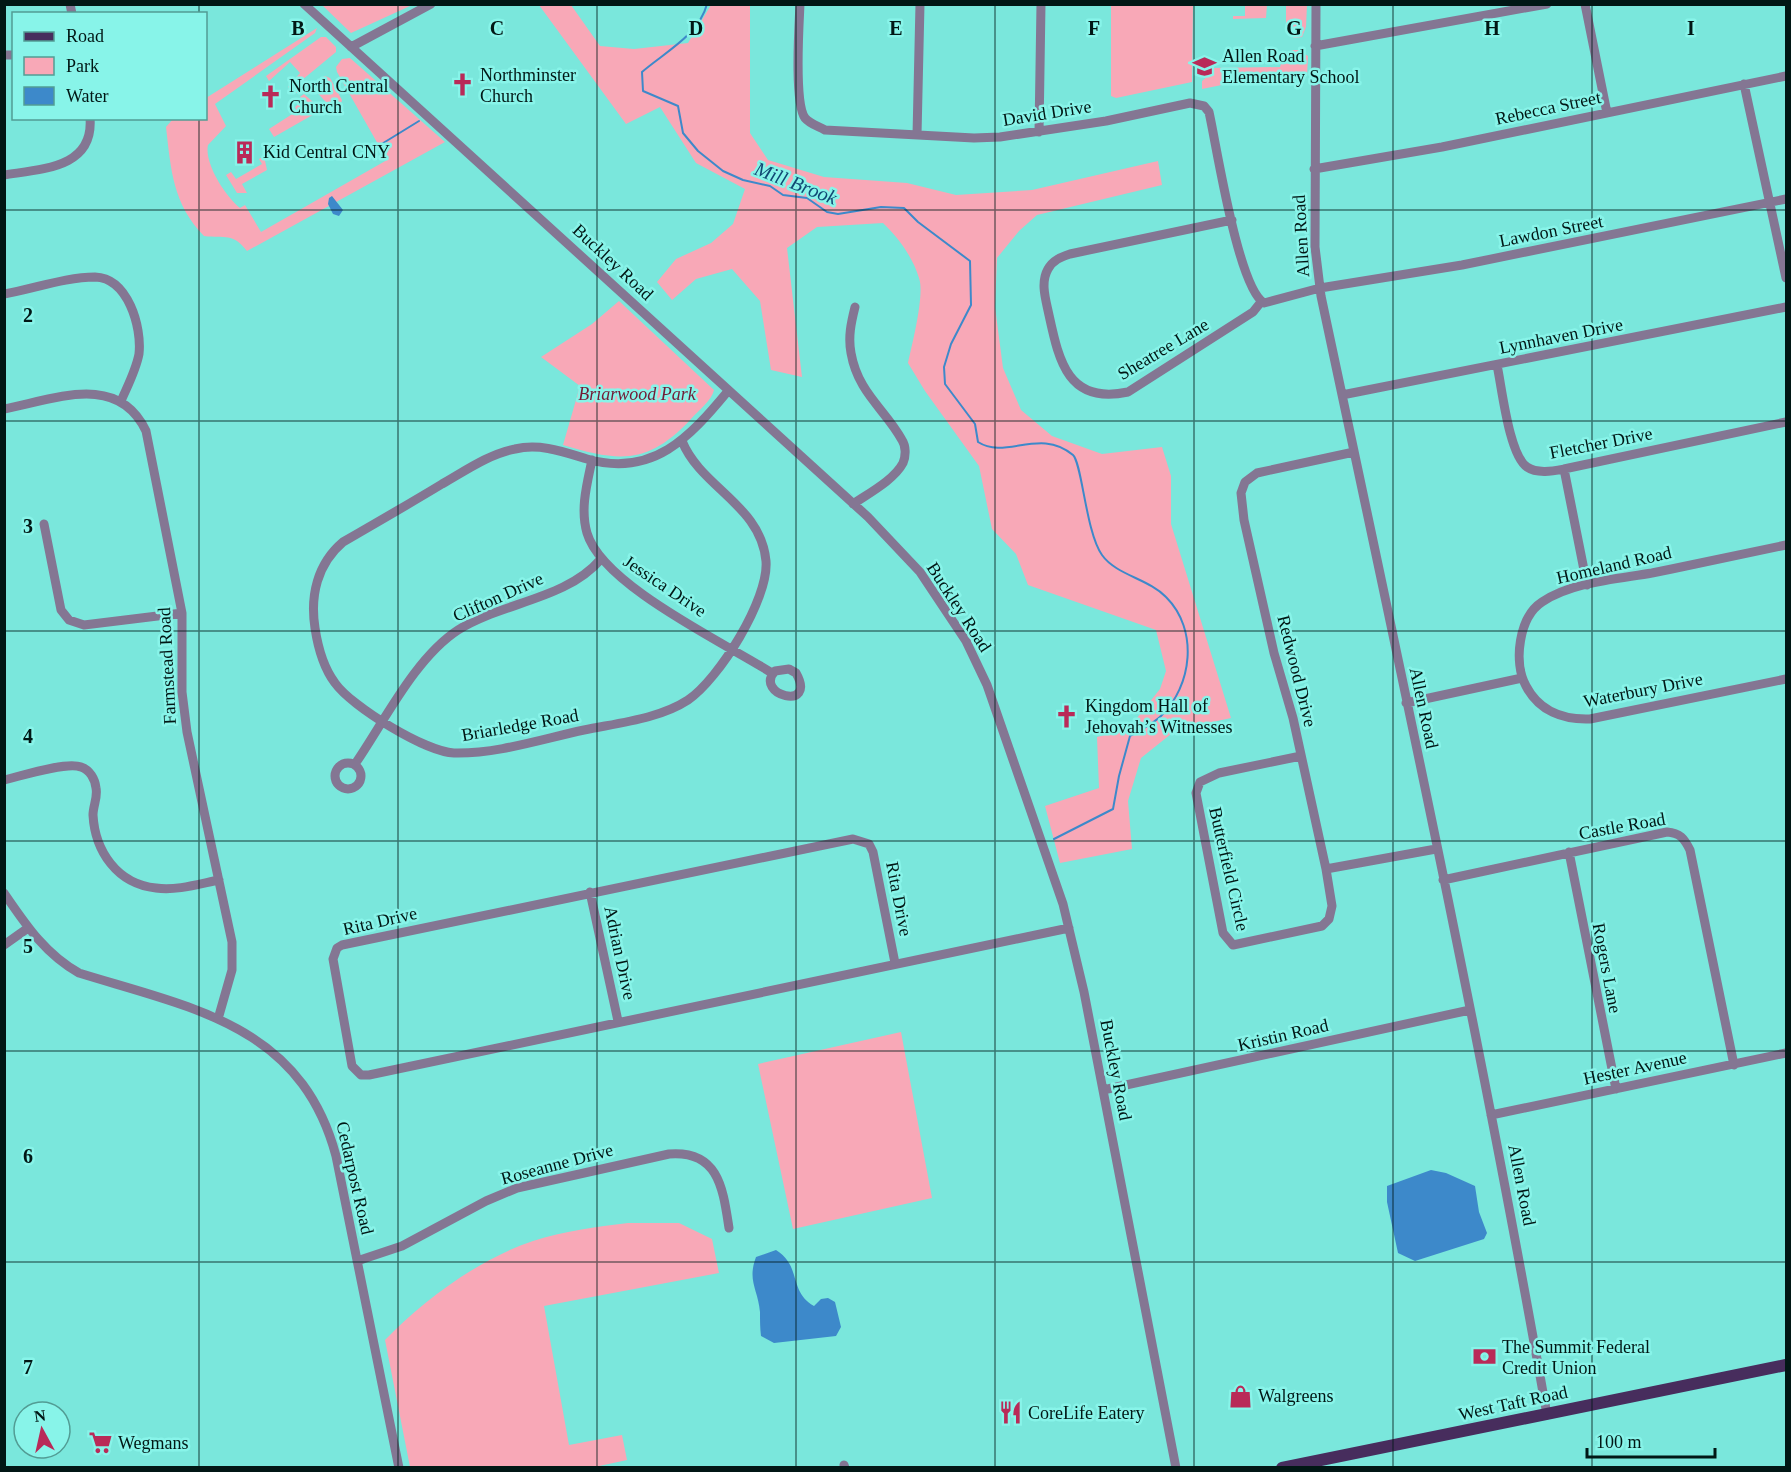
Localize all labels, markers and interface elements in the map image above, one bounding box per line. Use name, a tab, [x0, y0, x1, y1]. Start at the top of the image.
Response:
legend	[12, 12, 207, 120]
text: B	[291, 17, 305, 39]
text: C	[490, 17, 504, 39]
text: D	[689, 17, 703, 39]
text: E	[889, 17, 903, 39]
text: F	[1088, 17, 1100, 39]
text: G	[1286, 17, 1302, 39]
text: H	[1484, 17, 1500, 39]
text: I	[1687, 17, 1695, 39]
text: Road	[66, 26, 104, 46]
place label: Allen Road Elementary School	[1222, 46, 1359, 87]
school or university icon: Allen Road Elementary School	[1191, 53, 1217, 79]
text: Park	[66, 56, 99, 76]
place label: Northminster Church	[480, 65, 576, 106]
church icon: Northminster Church	[449, 72, 475, 98]
place label: North Central Church	[289, 76, 388, 117]
church icon: North Central Church	[258, 83, 284, 109]
text: Water	[66, 86, 109, 106]
street label: Rebecca Street	[1493, 87, 1603, 129]
street label: David Drive	[1001, 96, 1093, 130]
building icon: Kid Central CNY	[232, 139, 258, 165]
place label: Kid Central CNY	[263, 142, 390, 162]
water label: Mill Brook	[751, 157, 841, 209]
street label: Allen Road	[1289, 194, 1313, 278]
street label: Lawdon Street	[1497, 211, 1605, 251]
street label: Buckley Road	[569, 220, 657, 304]
text: 2	[23, 304, 33, 326]
street label: Sheatree Lane	[1114, 314, 1212, 384]
street label: Lynnhaven Drive	[1498, 314, 1624, 358]
park label: Briarwood Park	[578, 384, 697, 404]
street label: Fletcher Drive	[1548, 423, 1654, 463]
text: 3	[23, 515, 33, 537]
street label: Homeland Road	[1555, 542, 1673, 588]
street label: Jessica Drive	[620, 551, 710, 621]
street label: Buckley Road	[923, 559, 995, 655]
street label: Clifton Drive	[450, 568, 546, 626]
street label: Farmstead Road	[154, 607, 180, 725]
street label: Redwood Drive	[1273, 613, 1321, 729]
street label: Allen Road	[1406, 666, 1442, 750]
street label: Waterbury Drive	[1582, 669, 1704, 711]
place label: Kingdom Hall of Jehovah’s Witnesses	[1085, 696, 1232, 737]
church icon: Kingdom Hall of Jehovah’s Witnesses	[1054, 703, 1080, 729]
street label: Briarledge Road	[460, 705, 580, 745]
text: 4	[23, 725, 33, 747]
street label: Butterfield Circle	[1205, 805, 1253, 933]
street label: Castle Road	[1577, 809, 1667, 843]
street label: Rita Drive	[882, 860, 916, 938]
street label: Rita Drive	[341, 903, 419, 939]
street label: Adrian Drive	[600, 904, 640, 1002]
street label: Rogers Lane	[1588, 921, 1626, 1015]
text: 5	[23, 935, 33, 957]
street label: Kristin Road	[1236, 1015, 1330, 1055]
street label: Buckley Road	[1096, 1018, 1136, 1122]
street label: Hester Avenue	[1581, 1047, 1689, 1089]
street label: Cedarpost Road	[332, 1119, 378, 1237]
street label: Roseanne Drive	[499, 1139, 615, 1189]
street label: Allen Road	[1504, 1143, 1540, 1227]
text: 6	[23, 1145, 33, 1167]
place label: The Summit Federal Credit Union	[1502, 1337, 1650, 1378]
bank icon: The Summit Federal Credit Union	[1471, 1344, 1497, 1370]
text: 7	[23, 1356, 33, 1378]
street label: West Taft Road	[1457, 1382, 1569, 1424]
shop icon: Walgreens	[1227, 1383, 1253, 1409]
place label: Walgreens	[1258, 1386, 1334, 1406]
north arrow	[12, 1400, 72, 1460]
restaurant icon: CoreLife Eatery	[997, 1400, 1023, 1426]
place label: CoreLife Eatery	[1028, 1403, 1144, 1423]
text: N	[33, 1406, 47, 1425]
scale bar	[1587, 1421, 1714, 1459]
supermarket icon: Wegmans	[87, 1430, 113, 1456]
text: 100 m	[1596, 1432, 1642, 1452]
place label: Wegmans	[118, 1433, 189, 1453]

